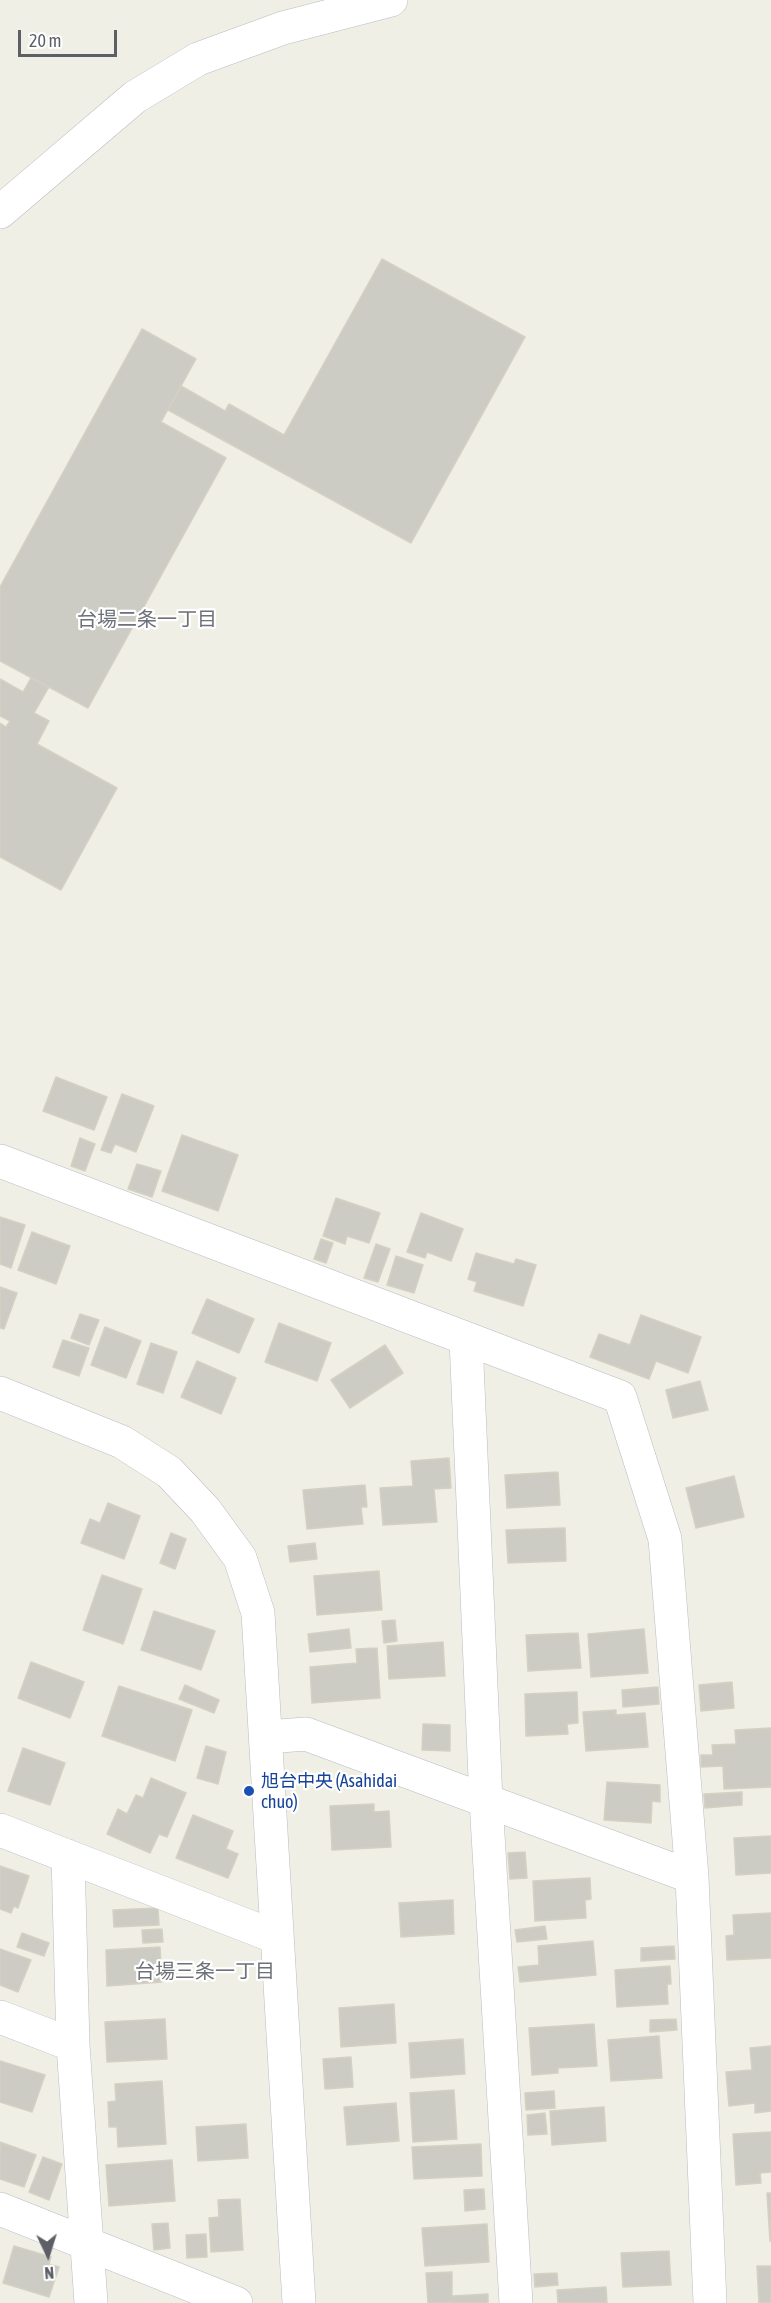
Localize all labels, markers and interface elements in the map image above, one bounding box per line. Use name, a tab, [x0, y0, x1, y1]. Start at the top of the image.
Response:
scale bar	[21, 18, 120, 56]
text: 20 m	[29, 30, 61, 51]
district label: 台場二条一丁目	[77, 608, 217, 632]
place label: 旭台中央 (Asahidai chuo)	[261, 1770, 397, 1812]
marker: 旭台中央 (Asahidai chuo)	[242, 1784, 256, 1798]
district label: 台場三条一丁目	[135, 1960, 275, 1984]
north arrow	[18, 2225, 78, 2285]
text: N	[44, 2264, 55, 2282]

